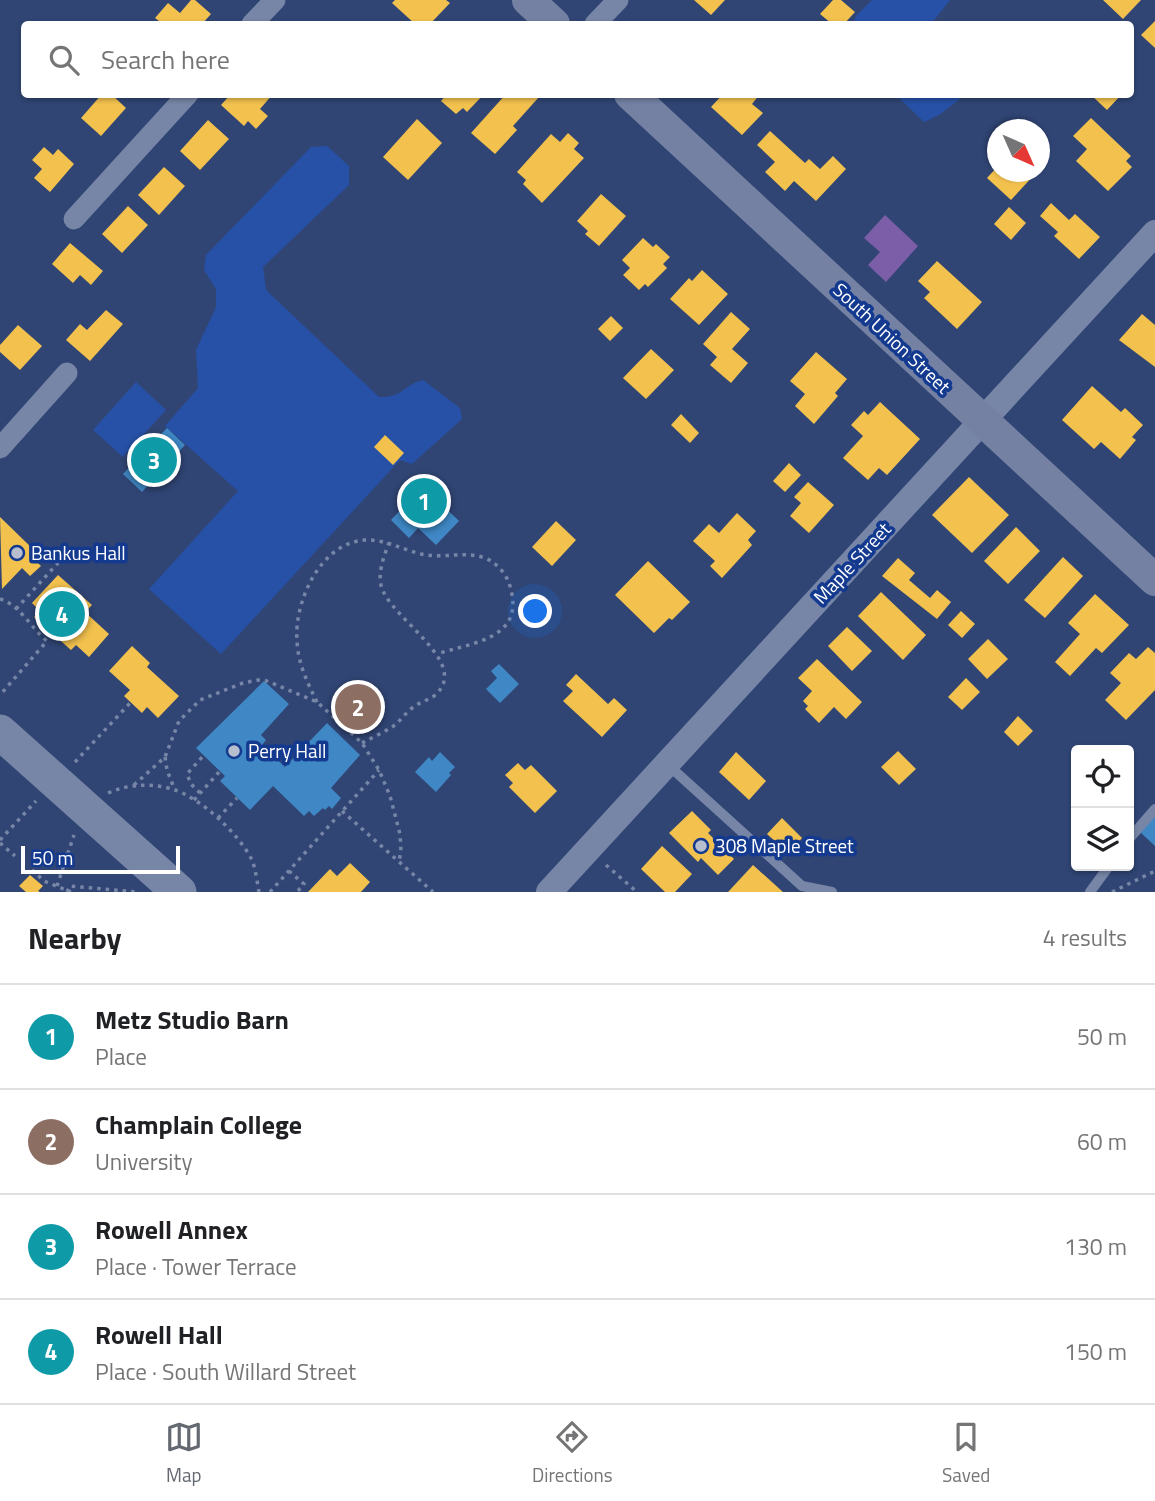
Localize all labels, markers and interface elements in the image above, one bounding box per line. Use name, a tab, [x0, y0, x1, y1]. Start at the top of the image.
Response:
search box	[21, 21, 1134, 98]
text: Search here	[101, 40, 230, 79]
icon: search	[45, 41, 83, 79]
north arrow	[987, 119, 1050, 182]
street label: South Union Street	[827, 275, 958, 400]
pin: 3	[131, 434, 177, 486]
pin: 1	[401, 475, 447, 527]
street label: Maple Street	[806, 515, 897, 610]
place label: Bankus Hall	[31, 538, 126, 567]
marker: Bankus Hall	[9, 545, 25, 561]
pin: 4	[39, 588, 85, 640]
your location	[518, 594, 552, 628]
pin: 2	[335, 681, 381, 733]
place label: Perry Hall	[248, 736, 326, 765]
marker: Perry Hall	[226, 743, 242, 759]
map controls	[1071, 745, 1134, 871]
button: locate	[1071, 745, 1134, 808]
button: layers	[1071, 808, 1134, 871]
place label: 308 Maple Street	[715, 831, 854, 860]
marker: 308 Maple Street	[693, 838, 709, 854]
scale bar	[21, 843, 180, 875]
text: 50 m	[32, 843, 73, 872]
text: Nearby	[28, 915, 121, 961]
text: 4 results	[1043, 920, 1127, 955]
text: Metz Studio Barn	[95, 1000, 289, 1039]
text: 1	[45, 1019, 57, 1054]
text: 50 m	[1077, 1019, 1127, 1054]
text: Place	[95, 1039, 147, 1074]
text: Champlain College	[95, 1105, 302, 1144]
text: 2	[45, 1124, 57, 1159]
text: 60 m	[1077, 1124, 1127, 1159]
text: University	[95, 1144, 193, 1179]
text: Rowell Annex	[95, 1210, 248, 1249]
text: 3	[45, 1229, 57, 1264]
text: 130 m	[1064, 1229, 1127, 1264]
text: Place · Tower Terrace	[95, 1249, 297, 1284]
text: Rowell Hall	[95, 1315, 223, 1354]
text: 4	[45, 1334, 57, 1369]
text: 150 m	[1064, 1334, 1127, 1369]
text: Place · South Willard Street	[95, 1354, 356, 1389]
tab: Map	[165, 1418, 203, 1489]
tab: Directions	[532, 1418, 613, 1489]
tab: Saved	[942, 1418, 990, 1489]

